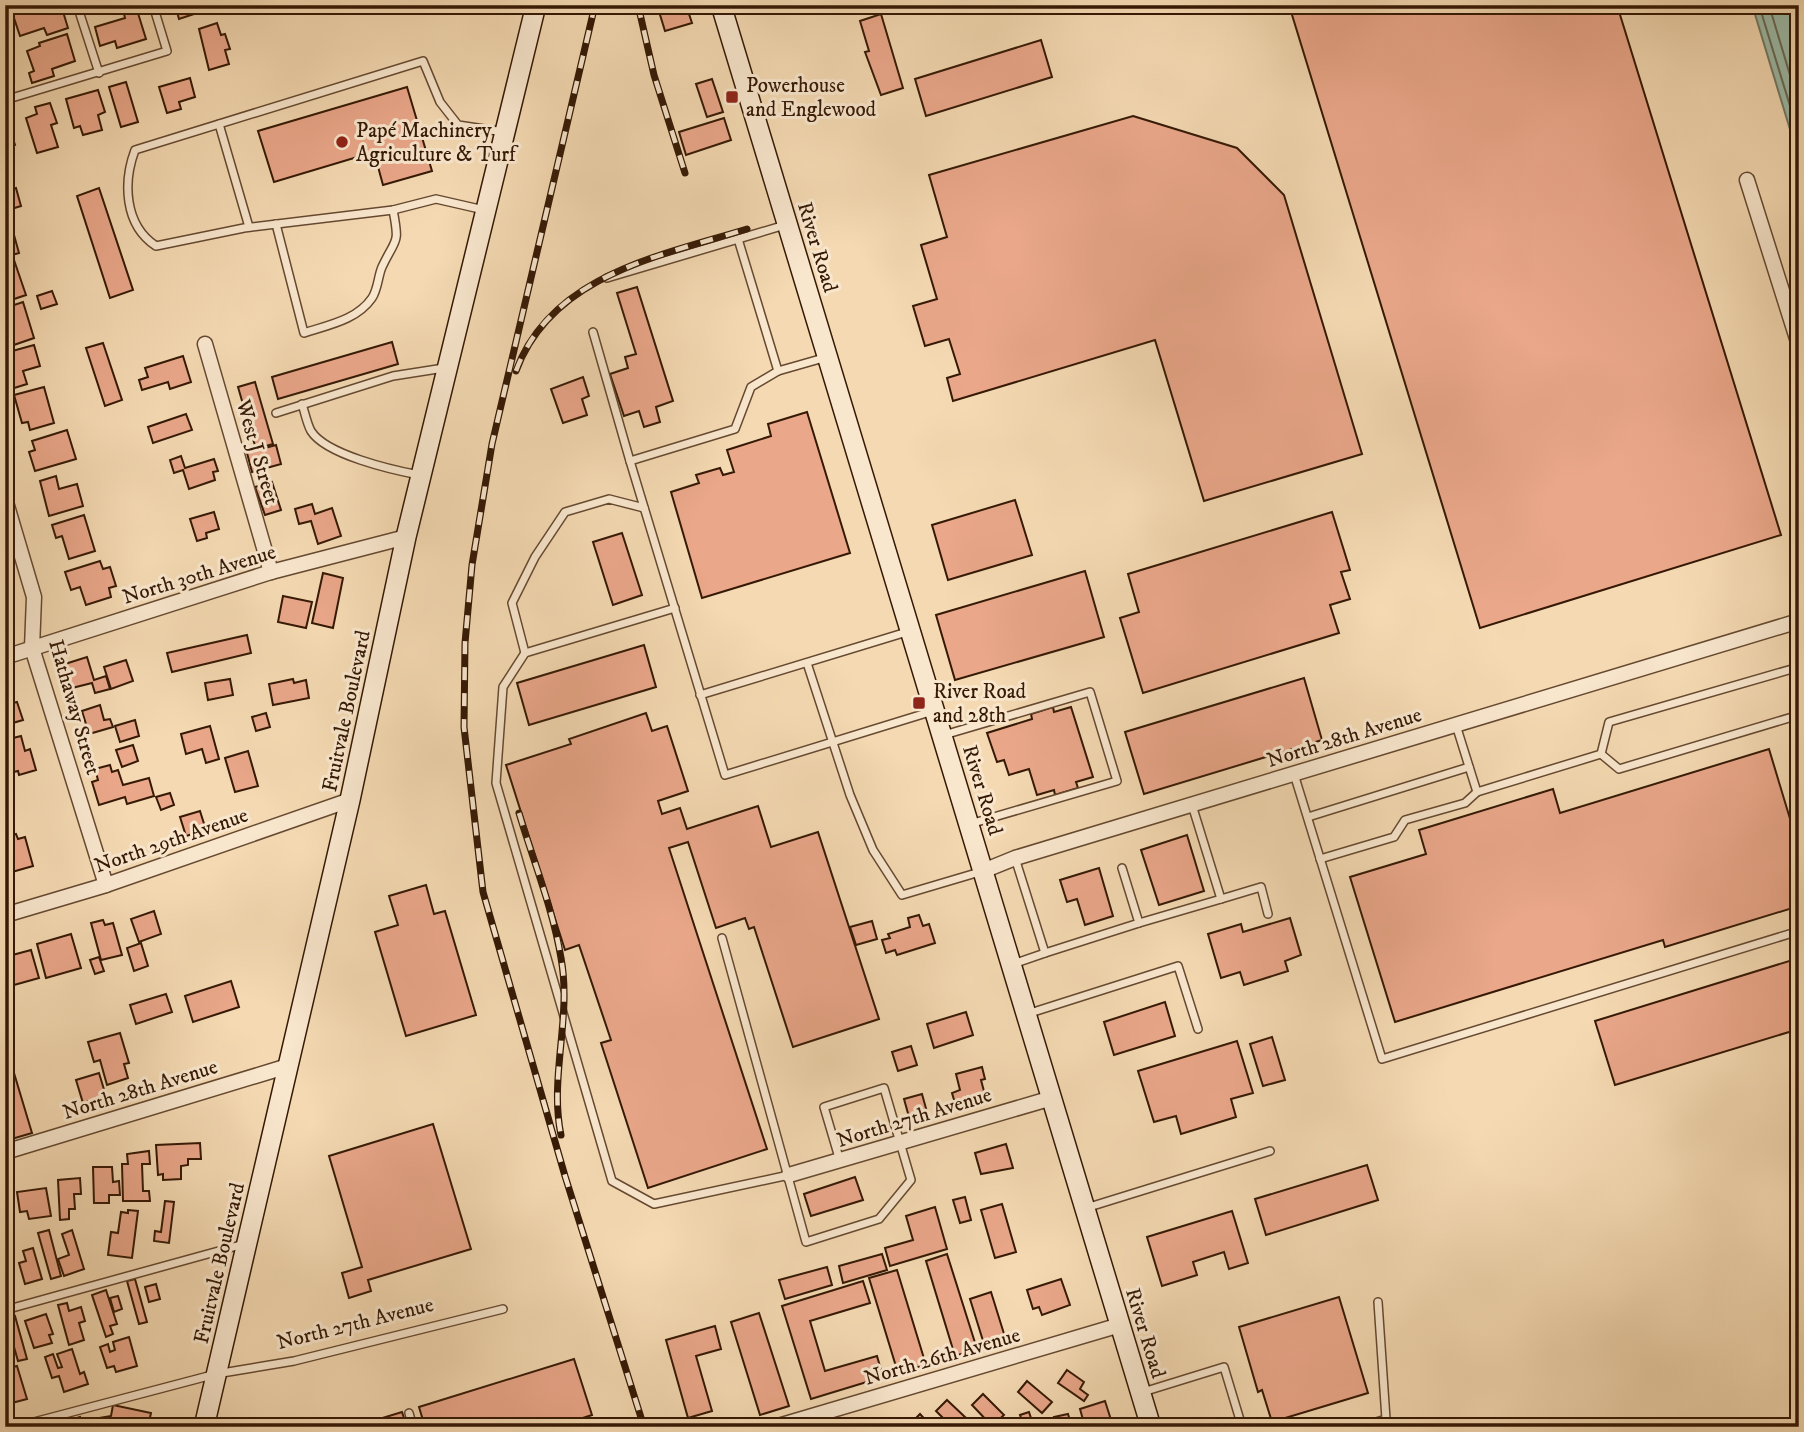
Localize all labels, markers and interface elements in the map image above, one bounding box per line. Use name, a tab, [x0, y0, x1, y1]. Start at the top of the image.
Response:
place label: Powerhouse and Englewood	[746, 73, 877, 123]
marker: Powerhouse and Englewood	[724, 89, 740, 105]
place label: Papé Machinery Agriculture & Turf	[356, 118, 519, 168]
marker: Papé Machinery Agriculture & Turf	[334, 134, 350, 150]
street label: River Road	[791, 199, 843, 296]
street label: West J Street	[229, 396, 284, 508]
street label: North 30th Avenue	[119, 539, 279, 611]
street label: Fruitvale Boulevard	[317, 628, 377, 794]
street label: Hathaway Street	[42, 637, 106, 778]
place label: River Road and 28th	[933, 679, 1027, 729]
marker: River Road and 28th	[911, 695, 927, 711]
street label: North 28th Avenue	[1264, 702, 1425, 774]
street label: River Road	[956, 742, 1008, 839]
street label: North 29th Avenue	[91, 802, 252, 879]
street label: North 28th Avenue	[60, 1054, 221, 1126]
street label: North 27th Avenue	[834, 1082, 995, 1154]
street label: Fruitvale Boulevard	[189, 1180, 251, 1346]
street label: River Road	[1119, 1285, 1171, 1382]
street label: North 27th Avenue	[274, 1292, 437, 1356]
street label: North 26th Avenue	[861, 1322, 1024, 1392]

